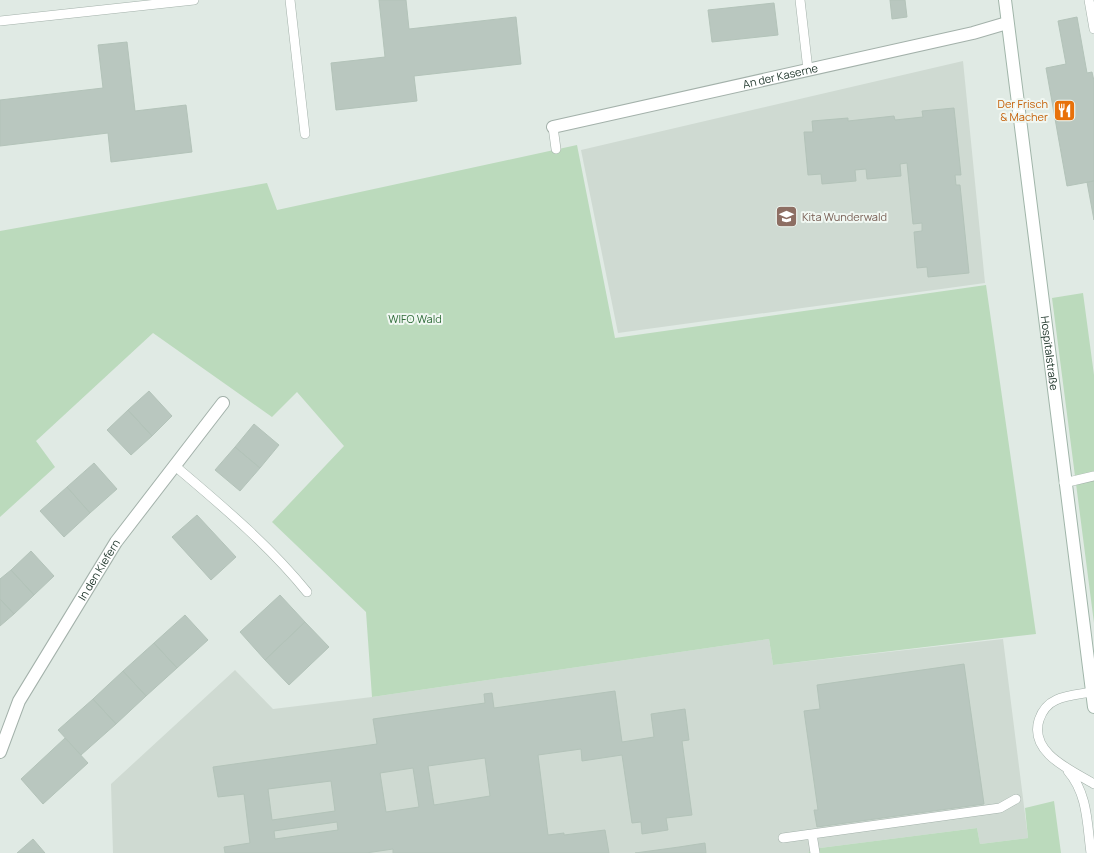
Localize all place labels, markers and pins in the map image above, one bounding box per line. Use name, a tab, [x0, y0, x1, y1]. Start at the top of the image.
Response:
place label: Der Frisch & Macher	[998, 96, 1048, 124]
restaurant icon: Der Frisch & Macher	[1051, 97, 1077, 123]
school or university icon: Kita Wunderwald	[774, 204, 800, 230]
place label: Kita Wunderwald	[802, 209, 887, 224]

